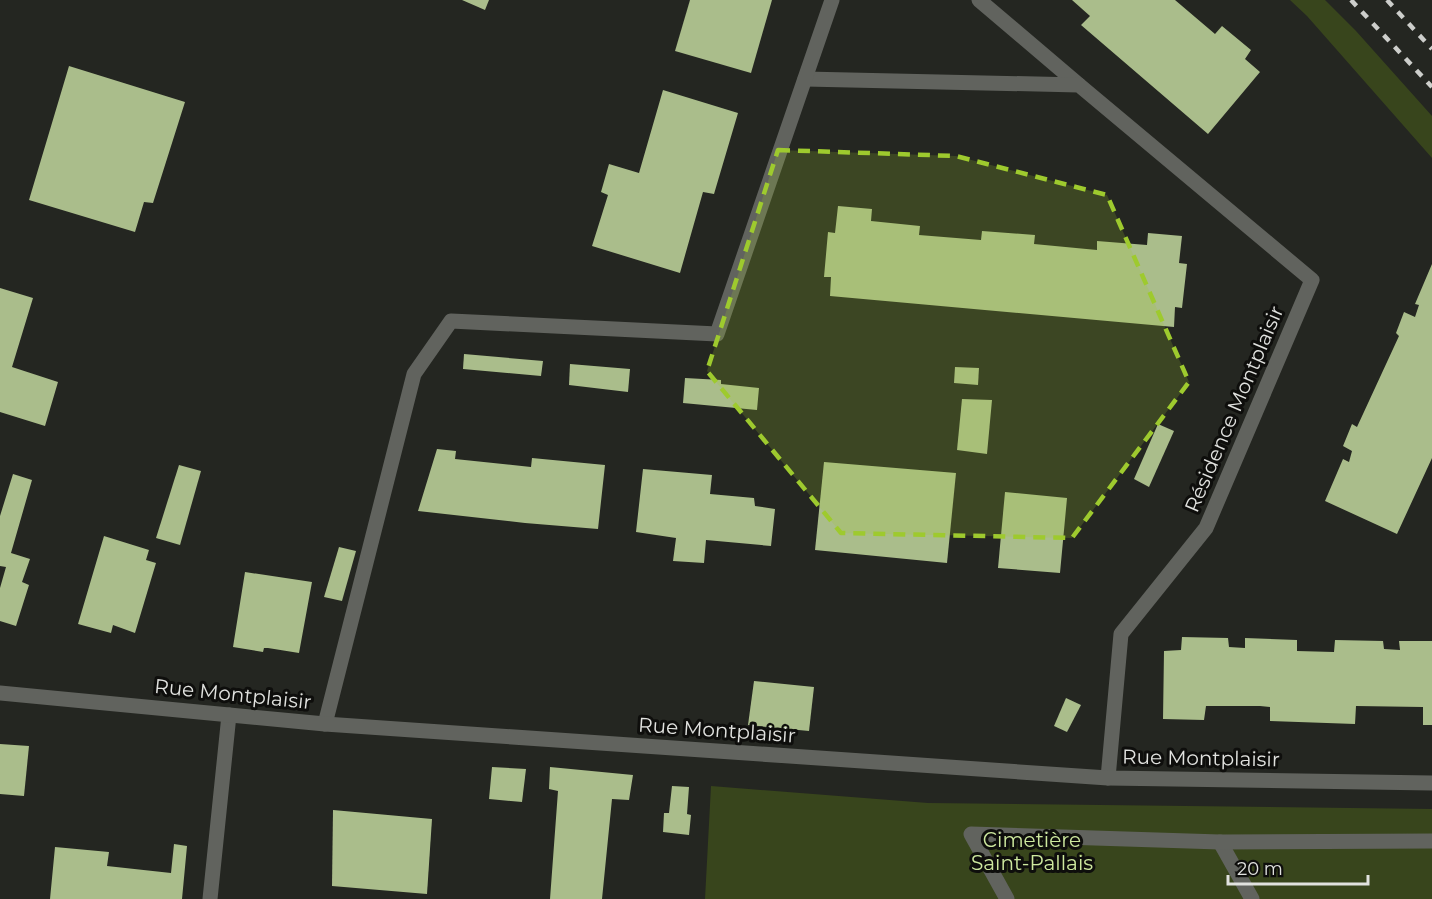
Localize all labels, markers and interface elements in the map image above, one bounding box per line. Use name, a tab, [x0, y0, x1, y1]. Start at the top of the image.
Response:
street label: Résidence Montplaisir	[1180, 302, 1288, 516]
street label: Rue Montplaisir	[153, 674, 313, 714]
street label: Rue Montplaisir	[637, 713, 797, 747]
street label: Rue Montplaisir	[1122, 745, 1280, 771]
park label: Cimetière Saint-Pallais	[971, 828, 1093, 875]
scale bar	[1228, 848, 1368, 886]
text: 20 m	[1237, 858, 1283, 880]

